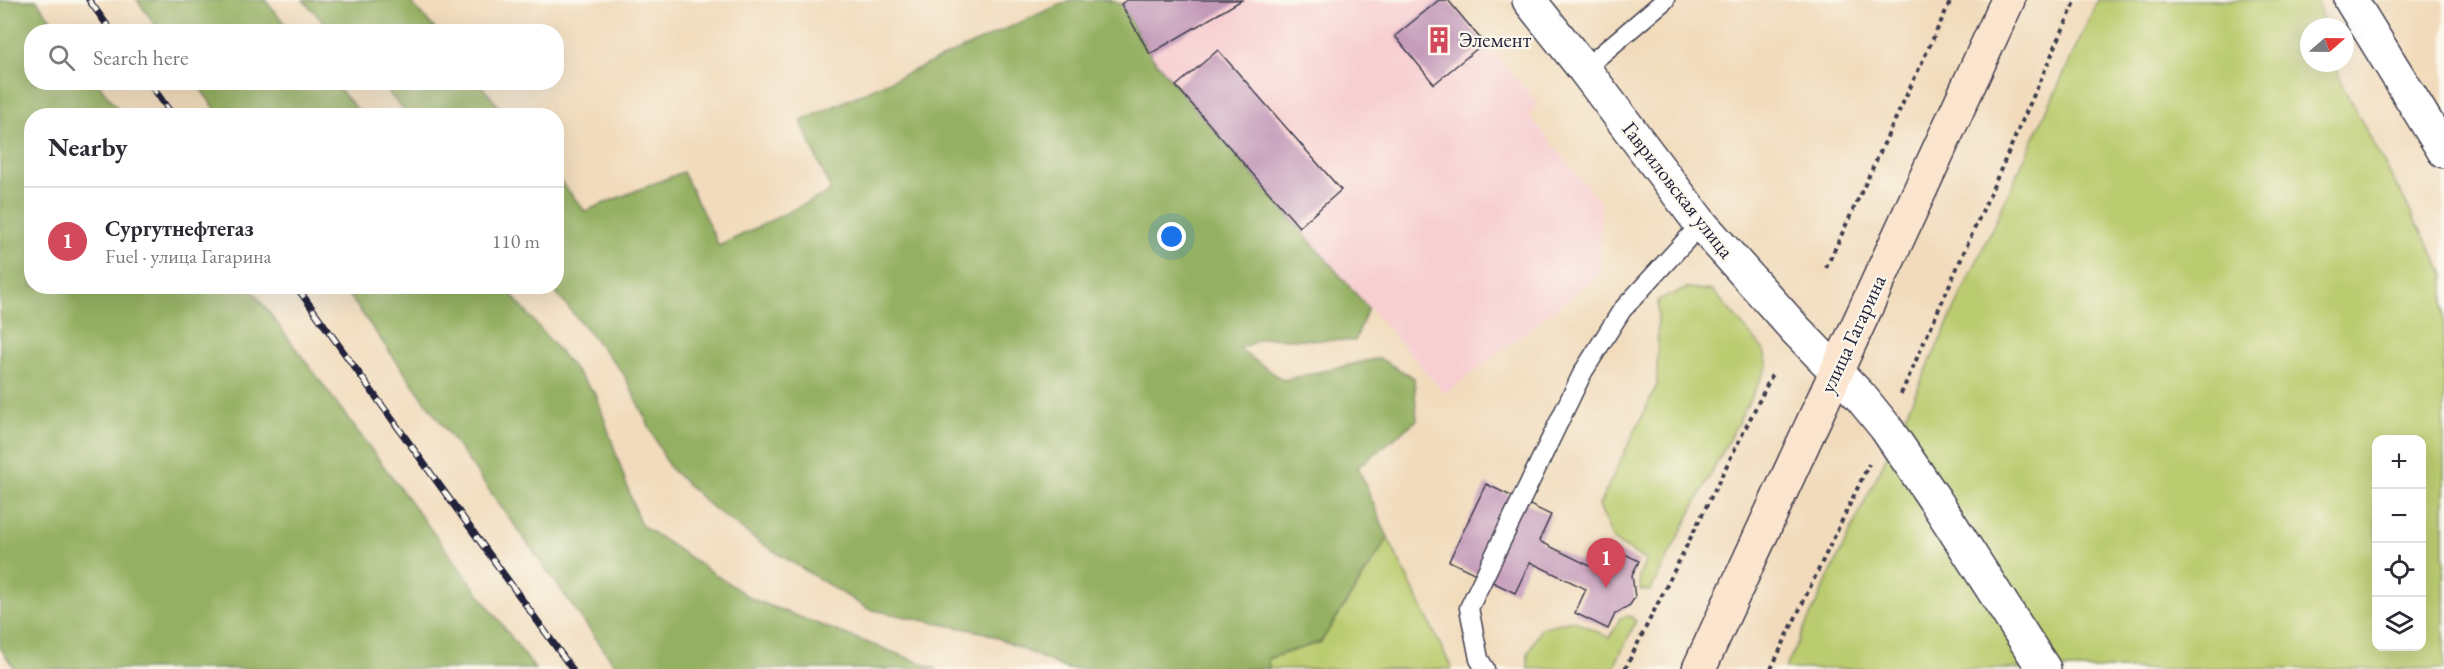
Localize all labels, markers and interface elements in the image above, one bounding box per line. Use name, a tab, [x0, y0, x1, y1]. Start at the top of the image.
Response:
north arrow	[2300, 18, 2354, 72]
search box	[24, 24, 564, 90]
building icon: Элемент	[1424, 25, 1454, 55]
place label: Элемент	[1459, 26, 1532, 53]
icon: search	[45, 41, 78, 74]
text: Search here	[93, 43, 188, 72]
street label: Гавриловская улица	[1617, 116, 1741, 264]
text: Nearby	[48, 130, 128, 164]
text: Сургутнефтегаз	[105, 214, 254, 243]
your location	[1157, 222, 1186, 251]
text: 1	[62, 228, 73, 254]
text: 110 m	[492, 228, 540, 254]
text: Fuel · улица Гагарина	[105, 243, 272, 269]
street label: улица Гагарина	[1813, 270, 1892, 397]
map controls	[2372, 435, 2426, 651]
button: +	[2372, 435, 2426, 489]
button: −	[2372, 489, 2426, 543]
pin: 1	[1586, 538, 1626, 588]
button: locate	[2372, 543, 2426, 597]
button: layers	[2372, 597, 2426, 651]

